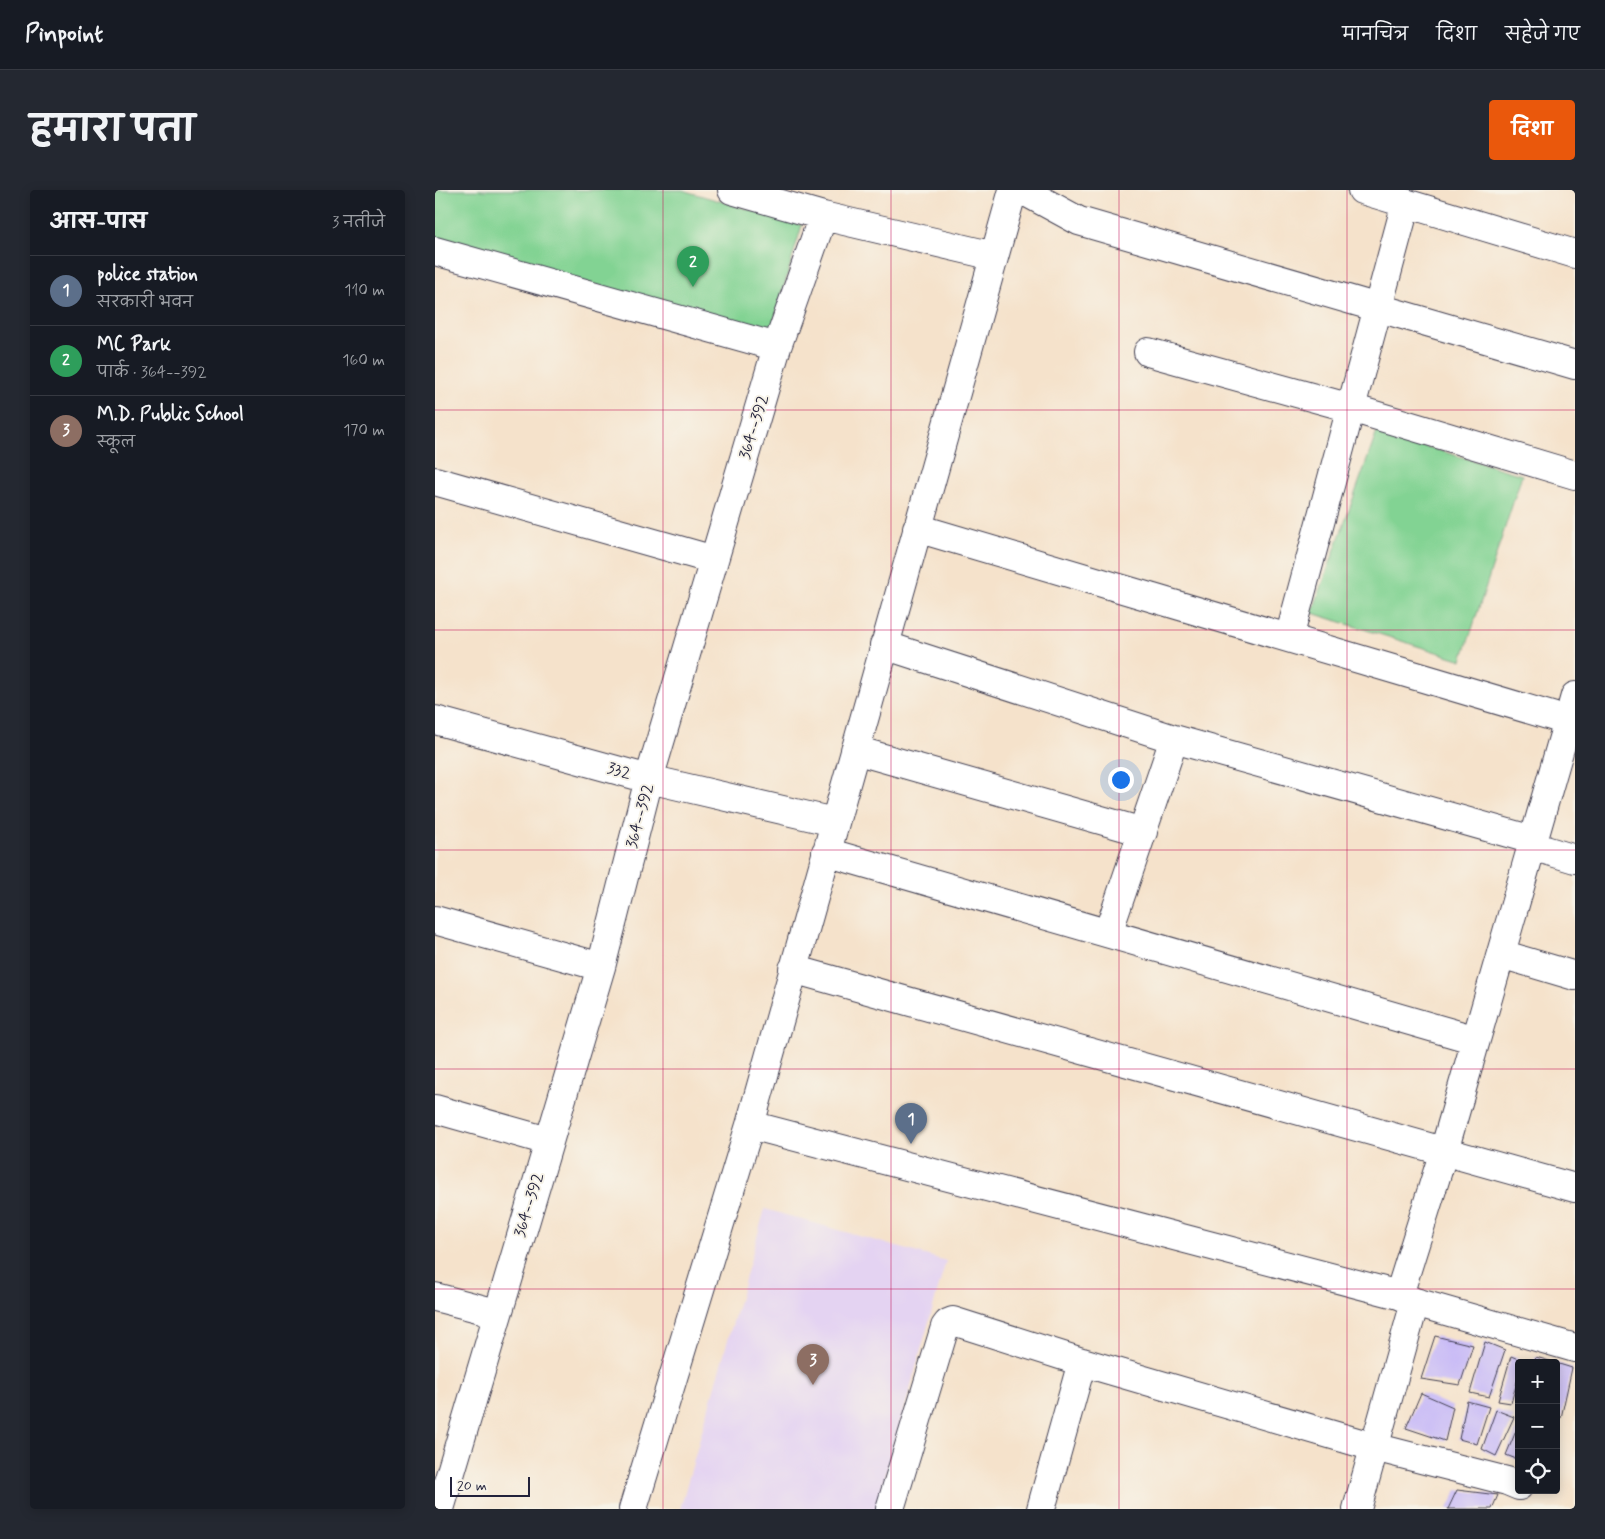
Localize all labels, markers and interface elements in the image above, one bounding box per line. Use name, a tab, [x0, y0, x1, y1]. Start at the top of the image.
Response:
text: Pinpoint	[25, 19, 103, 50]
text: मानचित्र	[1342, 23, 1408, 47]
text: दिशा	[1436, 23, 1477, 47]
text: सहेजे गए	[1505, 23, 1580, 47]
button: दिशा	[1489, 100, 1575, 160]
text: हमारा पता	[30, 107, 195, 153]
text: आस-पास	[50, 208, 147, 236]
text: 3 नतीजे	[332, 212, 385, 233]
pin: 2	[677, 246, 709, 287]
text: police station	[97, 262, 198, 287]
text: 1	[62, 280, 70, 301]
text: 110 m	[344, 280, 385, 301]
text: सरकारी भवन	[97, 292, 193, 313]
text: MC Park	[97, 332, 171, 357]
text: 2	[62, 350, 70, 371]
text: 160 m	[342, 350, 385, 371]
text: पार्क · 364--392	[97, 362, 207, 383]
street label: 364--392	[734, 392, 774, 462]
text: M.D. Public School	[97, 402, 244, 427]
text: 3	[62, 420, 70, 441]
text: 170 m	[343, 420, 385, 441]
text: स्कूल	[97, 432, 135, 453]
street label: 332	[605, 758, 634, 784]
your location	[1108, 767, 1134, 793]
street label: 364--392	[621, 781, 659, 851]
pin: 1	[895, 1103, 927, 1144]
street label: 364--392	[509, 1170, 549, 1240]
pin: 3	[797, 1344, 829, 1385]
map controls	[1515, 1359, 1560, 1494]
button: +	[1515, 1359, 1560, 1404]
button: −	[1515, 1404, 1560, 1449]
button: locate	[1515, 1449, 1560, 1494]
scale bar	[450, 1474, 530, 1497]
text: 20 m	[457, 1477, 487, 1495]

